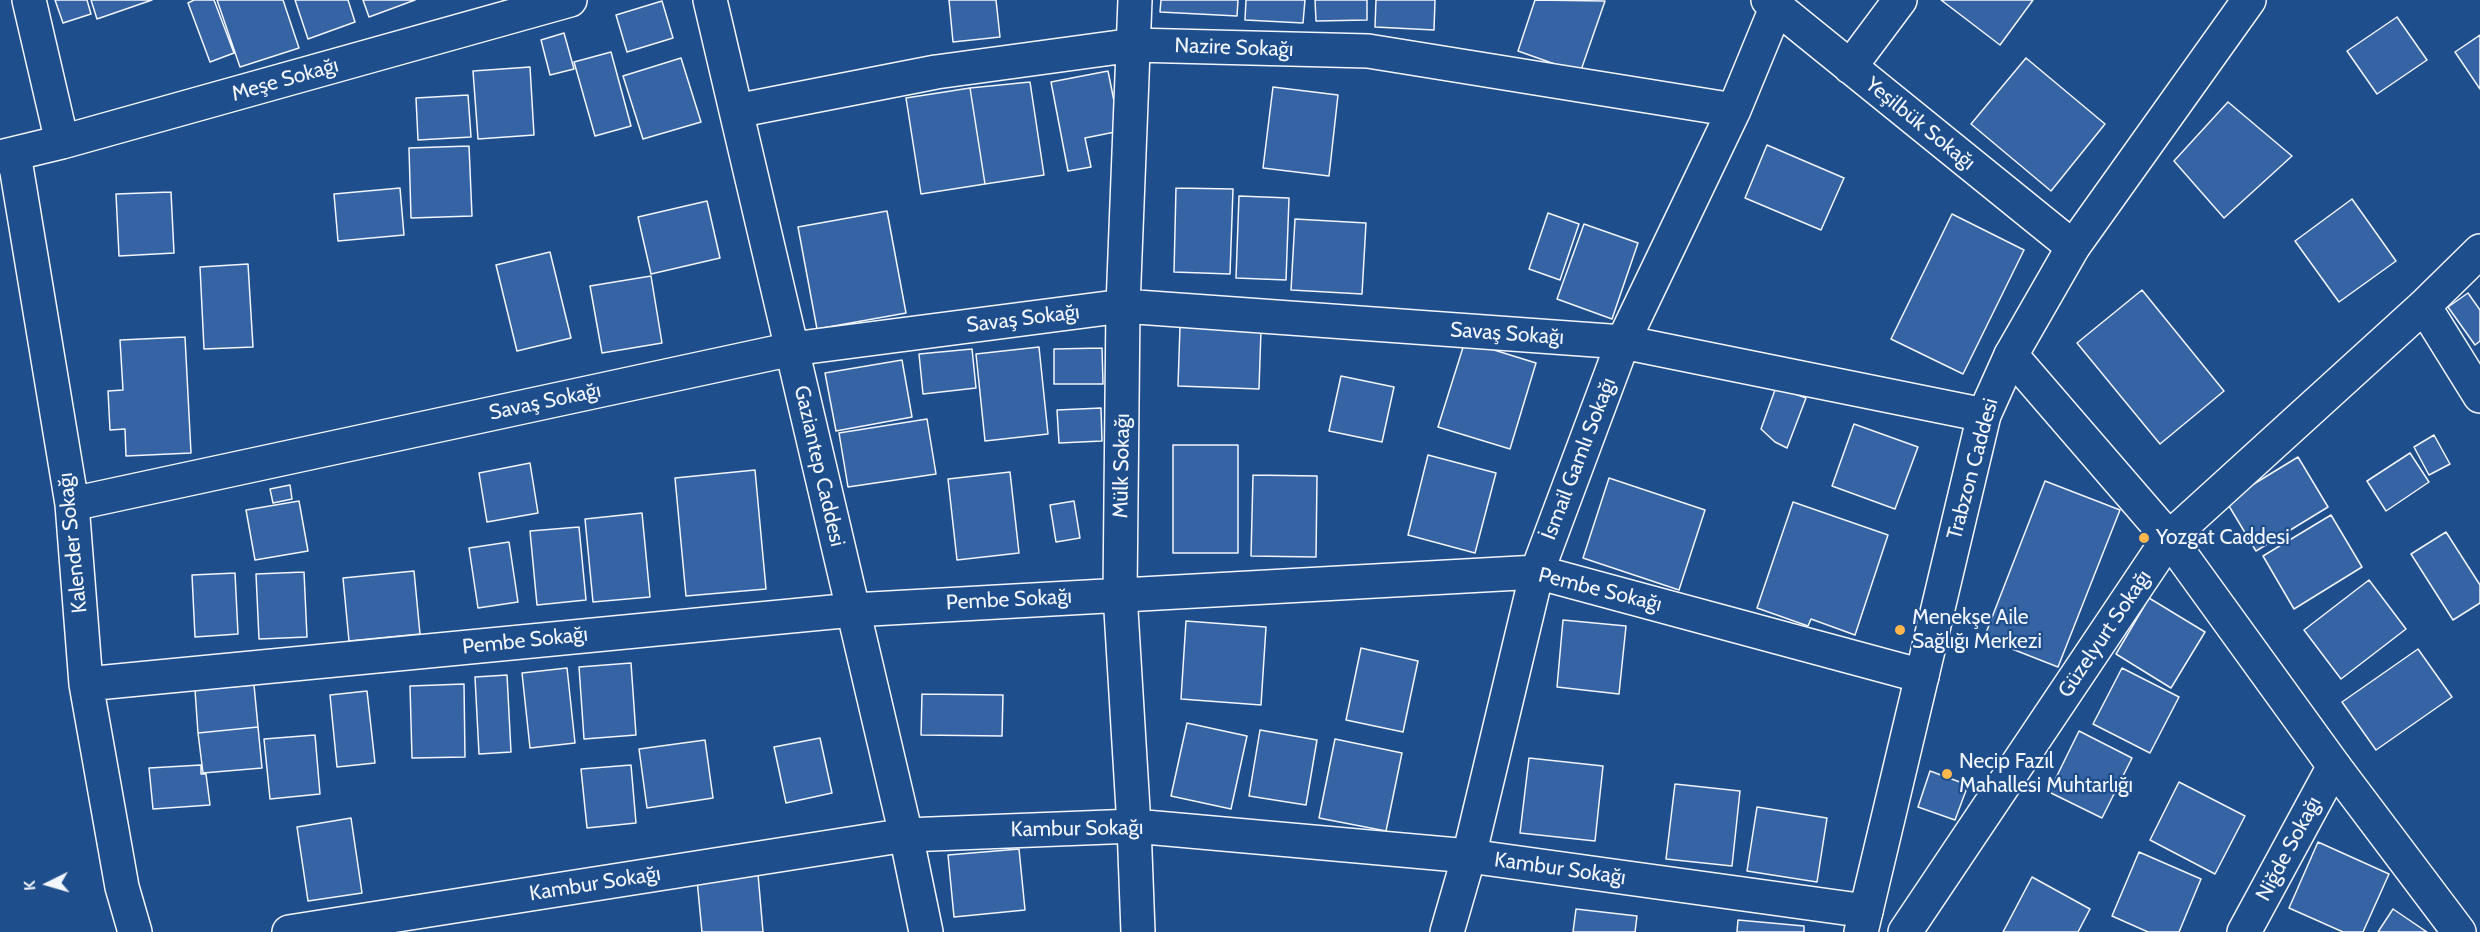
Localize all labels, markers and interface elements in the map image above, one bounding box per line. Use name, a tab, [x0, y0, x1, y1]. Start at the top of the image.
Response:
street label: Nazire Sokağı	[1174, 33, 1294, 63]
street label: Meşe Sokağı	[229, 53, 341, 107]
street label: Yeşilbük Sokağı	[1860, 72, 1980, 176]
street label: Savaş Sokağı	[965, 300, 1081, 338]
street label: Savaş Sokağı	[1449, 317, 1565, 351]
street label: İsmail Gamlı Sokağı	[1537, 374, 1621, 544]
street label: Savaş Sokağı	[487, 378, 603, 426]
street label: Gaziantep Caddesi	[788, 383, 850, 549]
street label: Trabzon Caddesi	[1942, 396, 2004, 542]
street label: Mülk Sokağı	[1108, 413, 1136, 519]
street label: Kalender Sokağı	[53, 471, 93, 615]
place label: Yozgat Caddesi	[2156, 525, 2290, 551]
marker: Yozgat Caddesi	[2137, 531, 2151, 545]
street label: Pembe Sokağı	[1536, 563, 1664, 617]
street label: Güzelyurt Sokağı	[2053, 565, 2157, 703]
street label: Pembe Sokağı	[945, 584, 1073, 616]
place label: Menekşe Aile Sağlığı Merkezi	[1912, 605, 2042, 655]
street label: Pembe Sokağı	[461, 622, 589, 660]
marker: Menekşe Aile Sağlığı Merkezi	[1893, 623, 1907, 637]
place label: Necip Fazıl Mahallesi Muhtarlığı	[1959, 749, 2133, 799]
marker: Necip Fazıl Mahallesi Muhtarlığı	[1940, 767, 1954, 781]
street label: Niğde Sokağı	[2251, 792, 2327, 906]
street label: Kambur Sokağı	[1011, 815, 1143, 843]
street label: Kambur Sokağı	[1493, 847, 1627, 891]
north arrow	[18, 854, 78, 914]
street label: Kambur Sokağı	[528, 861, 662, 907]
text: K	[20, 880, 39, 891]

